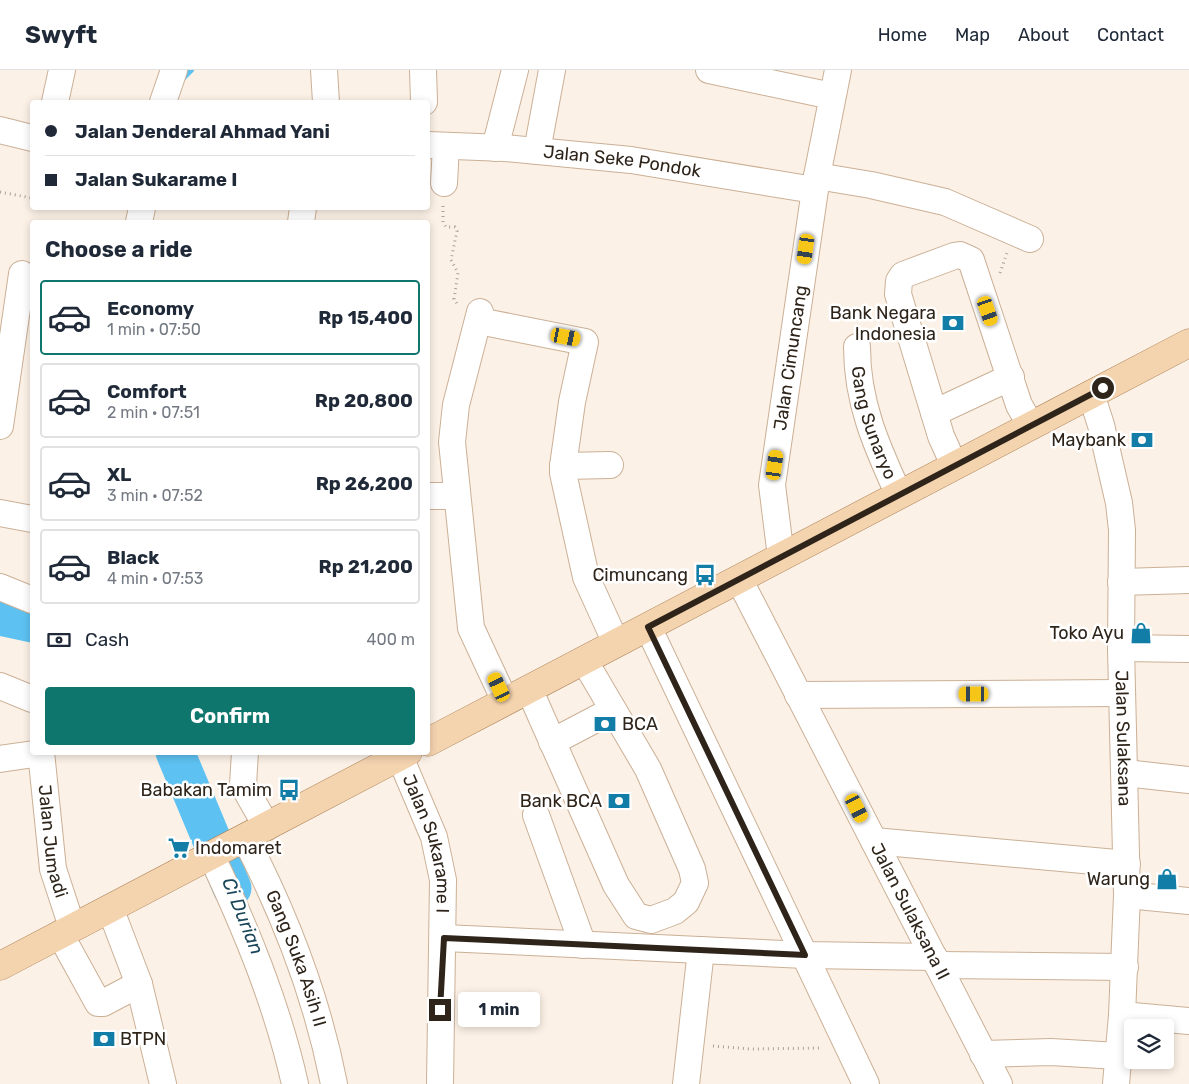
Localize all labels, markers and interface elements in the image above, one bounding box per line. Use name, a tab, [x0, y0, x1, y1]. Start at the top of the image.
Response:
text: Swyft	[25, 21, 97, 49]
text: Home	[878, 24, 927, 46]
text: Map	[955, 24, 990, 46]
text: About	[1018, 24, 1069, 46]
text: Contact	[1097, 24, 1164, 46]
text: Jalan Jenderal Ahmad Yani	[75, 120, 330, 143]
street label: Jalan Seke Pondok	[542, 141, 703, 182]
text: Jalan Sukarame I	[75, 168, 237, 191]
car	[796, 233, 815, 265]
text: Choose a ride	[45, 236, 192, 263]
street label: Jalan Cimuncang	[769, 284, 812, 432]
car	[976, 294, 999, 328]
icon: car	[47, 295, 92, 340]
text: Economy	[107, 297, 194, 320]
place label: Bank Negara Indonesia	[830, 302, 936, 345]
text: Rp 15,400	[318, 306, 413, 329]
bank icon: Bank Negara Indonesia	[940, 310, 966, 336]
text: 1 min · 07:50	[107, 320, 201, 339]
car	[549, 327, 582, 347]
street label: Gang Sunaryo	[847, 365, 901, 483]
route start	[1092, 377, 1114, 399]
icon: car	[47, 378, 92, 423]
text: Comfort	[107, 380, 187, 403]
text: Rp 20,800	[315, 389, 413, 412]
text: 2 min · 07:51	[107, 403, 200, 422]
bank icon: Maybank	[1129, 427, 1155, 453]
place label: Maybank	[1051, 429, 1127, 451]
car	[765, 449, 784, 481]
icon: car	[47, 461, 92, 506]
text: XL	[107, 463, 131, 486]
text: Rp 26,200	[316, 472, 413, 495]
text: 3 min · 07:52	[107, 486, 203, 505]
icon: car	[47, 544, 92, 589]
text: Black	[107, 546, 159, 569]
text: Rp 21,200	[319, 555, 413, 578]
bus stop icon: Cimuncang	[692, 562, 718, 588]
place label: Cimuncang	[592, 564, 688, 586]
text: 4 min · 07:53	[107, 569, 203, 588]
shop icon: Toko Ayu	[1128, 620, 1154, 646]
place label: Toko Ayu	[1050, 622, 1124, 644]
icon: cash	[45, 626, 73, 654]
text: Cash	[85, 628, 129, 651]
text: 400 m	[367, 630, 415, 649]
car	[485, 670, 512, 704]
street label: Jalan Sulaksana	[1111, 670, 1136, 807]
button: Confirm	[45, 687, 415, 745]
car	[959, 687, 989, 702]
bank icon: BCA	[592, 711, 618, 737]
place label: BCA	[622, 713, 658, 735]
street label: Jalan Sukarame I	[398, 771, 454, 913]
bus stop icon: Babakan Tamim	[276, 777, 302, 803]
place label: Babakan Tamim	[140, 779, 272, 801]
street label: Jalan Jumadi	[33, 784, 73, 900]
bank icon: Bank BCA	[606, 788, 632, 814]
place label: Bank BCA	[520, 790, 602, 812]
car	[843, 791, 870, 825]
supermarket icon: Indomaret	[166, 835, 192, 861]
place label: Indomaret	[195, 837, 282, 859]
street label: Jalan Sulaksana II	[866, 840, 954, 984]
shop icon: Warung	[1154, 866, 1180, 892]
place label: Warung	[1087, 868, 1150, 890]
water label: Ci Durian	[217, 874, 269, 958]
street label: Gang Suka Asih II	[261, 886, 331, 1029]
callout: 1 min	[458, 992, 540, 1028]
route end	[429, 999, 451, 1021]
text: 1 min	[479, 1000, 519, 1019]
map controls	[1124, 1019, 1174, 1069]
button: layers	[1124, 1019, 1174, 1069]
bank icon: BTPN	[91, 1026, 117, 1052]
place label: BTPN	[120, 1028, 166, 1050]

